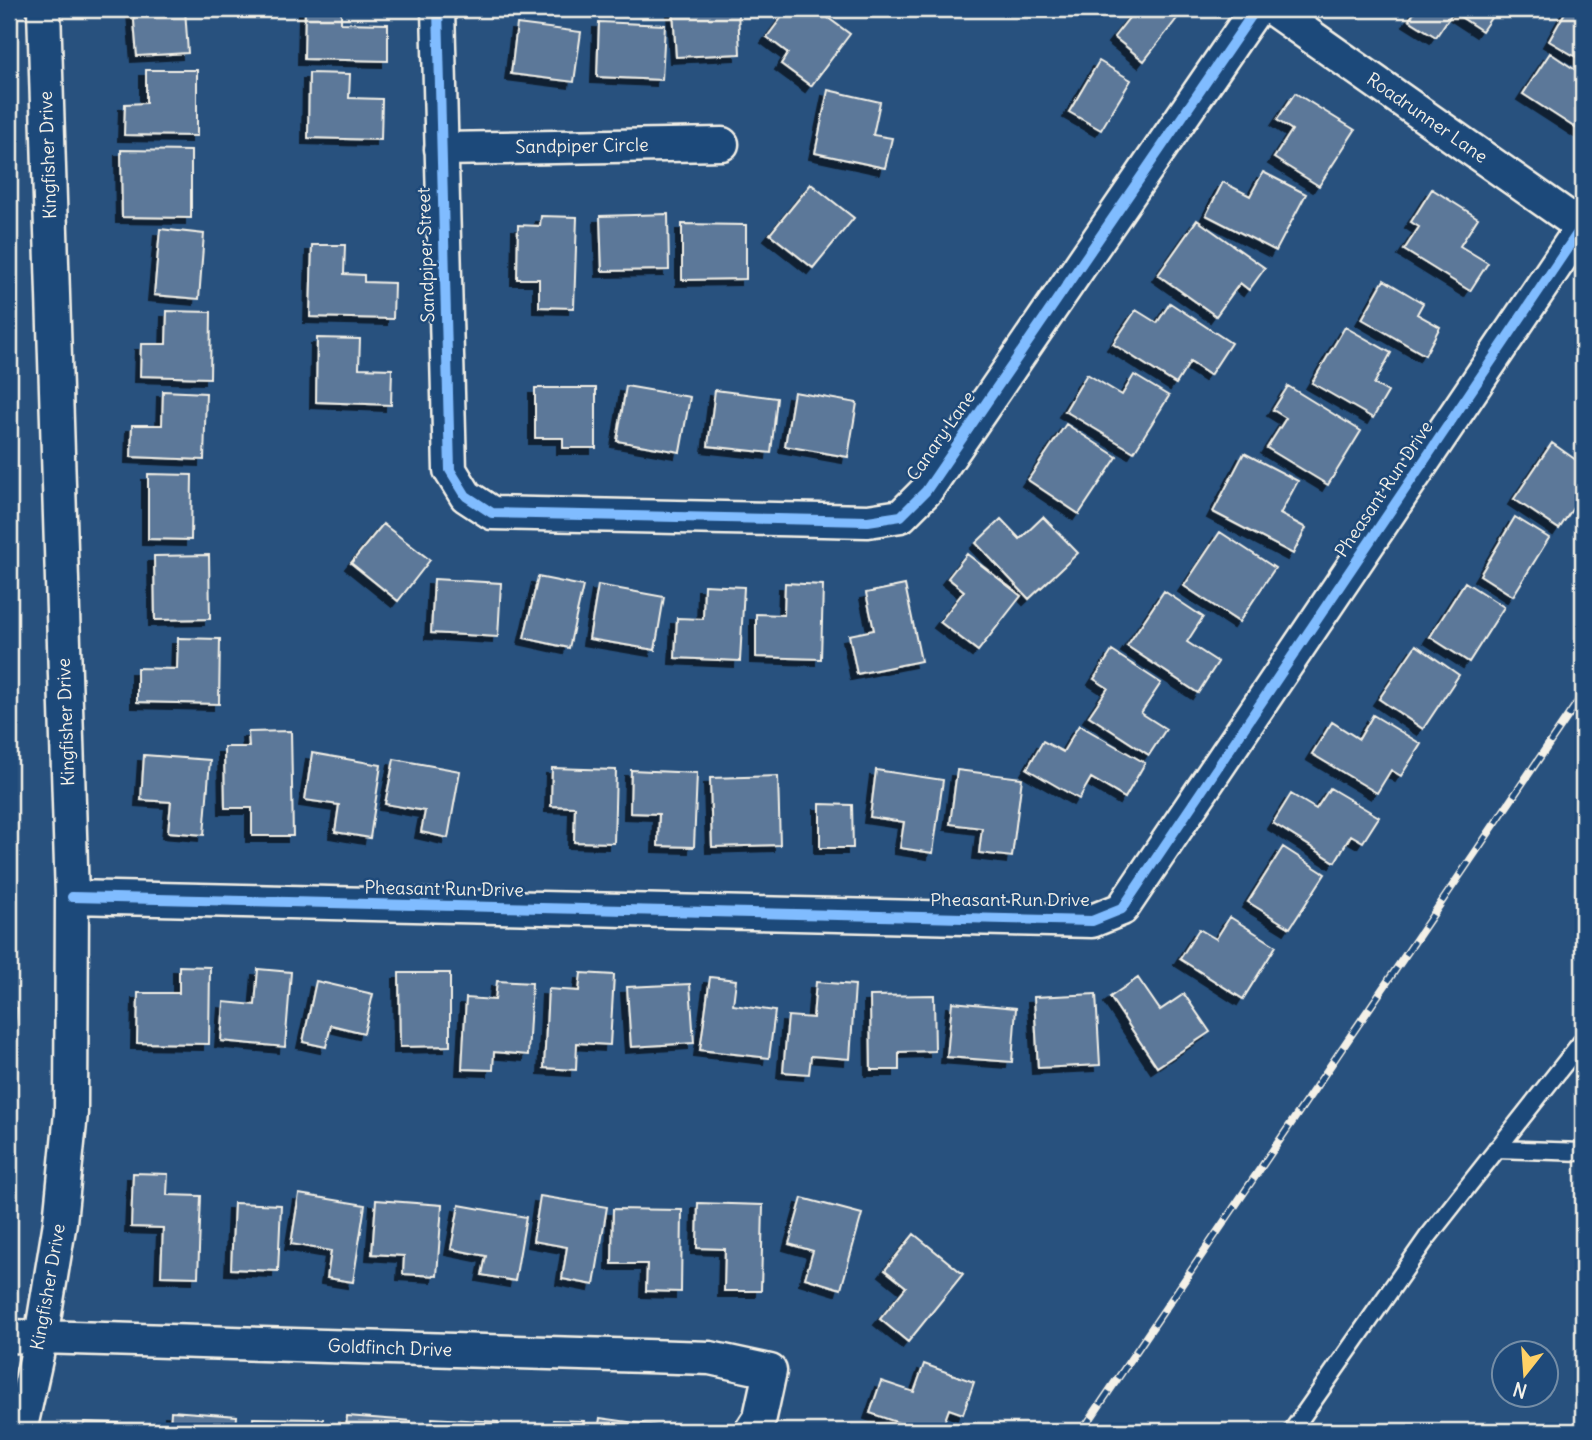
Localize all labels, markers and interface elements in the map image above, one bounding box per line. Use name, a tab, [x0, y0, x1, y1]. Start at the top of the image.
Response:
street label: Roadrunner Lane	[1362, 67, 1492, 168]
street label: Kingfisher Drive	[34, 91, 61, 219]
street label: Sandpiper Circle	[515, 133, 649, 158]
street label: Sandpiper Street	[412, 187, 439, 323]
street label: Canary Lane	[901, 386, 980, 485]
street label: Pheasant Run Drive	[1329, 416, 1438, 561]
street label: Kingfisher Drive	[52, 658, 79, 786]
street label: Pheasant Run Drive	[364, 876, 524, 901]
street label: Pheasant Run Drive	[930, 888, 1090, 911]
street label: Kingfisher Drive	[25, 1222, 70, 1352]
street label: Goldfinch Drive	[327, 1334, 453, 1361]
north arrow	[1490, 1338, 1560, 1408]
text: N	[1510, 1377, 1530, 1404]

